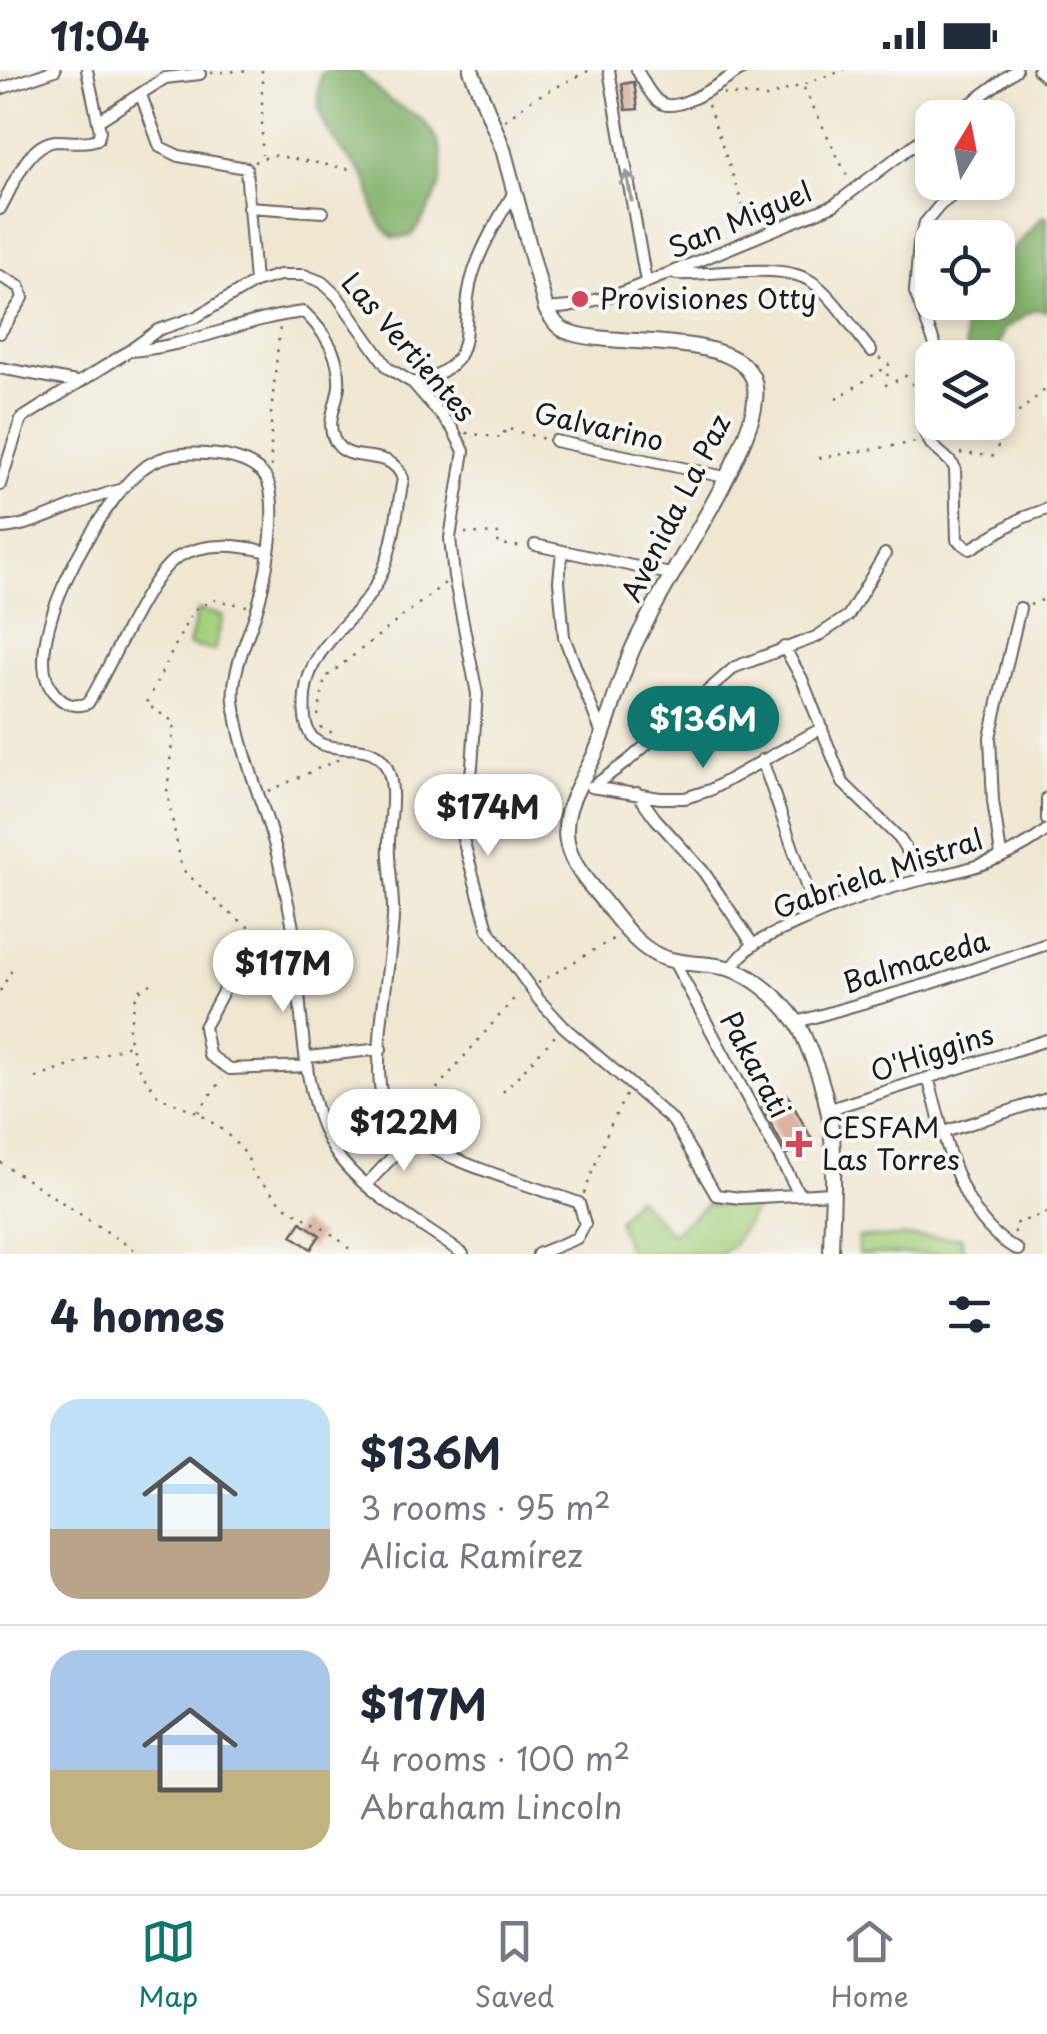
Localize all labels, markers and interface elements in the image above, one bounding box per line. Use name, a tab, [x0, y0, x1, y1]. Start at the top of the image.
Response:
text: 11:04	[50, 7, 150, 64]
north arrow	[915, 100, 1015, 200]
map controls	[915, 100, 1015, 440]
street label: San Miguel	[661, 169, 818, 268]
one-way arrow	[619, 170, 638, 203]
button: locate	[915, 220, 1015, 320]
street label: Las Vertientes	[332, 262, 486, 430]
place label: Provisiones Otty	[600, 276, 817, 319]
marker: Provisiones Otty	[569, 288, 591, 310]
button: layers	[915, 340, 1015, 440]
street label: Galvarino	[530, 390, 668, 461]
street label: Avenida La Paz	[609, 406, 740, 608]
pin: $136M	[633, 686, 773, 771]
text: $136M	[649, 694, 757, 742]
pin: $174M	[418, 774, 558, 859]
text: $174M	[436, 782, 540, 830]
street label: Gabriela Mistral	[767, 816, 989, 929]
street label: Balmaceda	[837, 918, 995, 1003]
pin: $117M	[213, 930, 353, 1015]
text: $117M	[235, 938, 331, 986]
street label: Pakarati	[710, 1003, 802, 1125]
street label: O'Higgins	[864, 1011, 999, 1092]
pin: $122M	[334, 1089, 474, 1174]
text: $122M	[349, 1097, 459, 1145]
place label: CESFAM Las Torres	[822, 1105, 960, 1180]
marker: CESFAM Las Torres	[786, 1131, 812, 1157]
text: 4 homes	[50, 1283, 225, 1346]
icon: filters	[942, 1287, 997, 1342]
text: $136M	[360, 1420, 501, 1483]
icon: home	[130, 1439, 250, 1559]
text: 3 rooms · 95 m²	[360, 1483, 611, 1531]
text: Alicia Ramírez	[360, 1531, 583, 1579]
text: $117M	[360, 1671, 487, 1734]
icon: home	[130, 1690, 250, 1810]
text: 4 rooms · 100 m²	[360, 1734, 630, 1782]
text: Abraham Lincoln	[360, 1782, 622, 1830]
tab: Map	[138, 1914, 198, 2017]
tab: Saved	[475, 1914, 554, 2017]
tab: Home	[831, 1914, 909, 2017]

